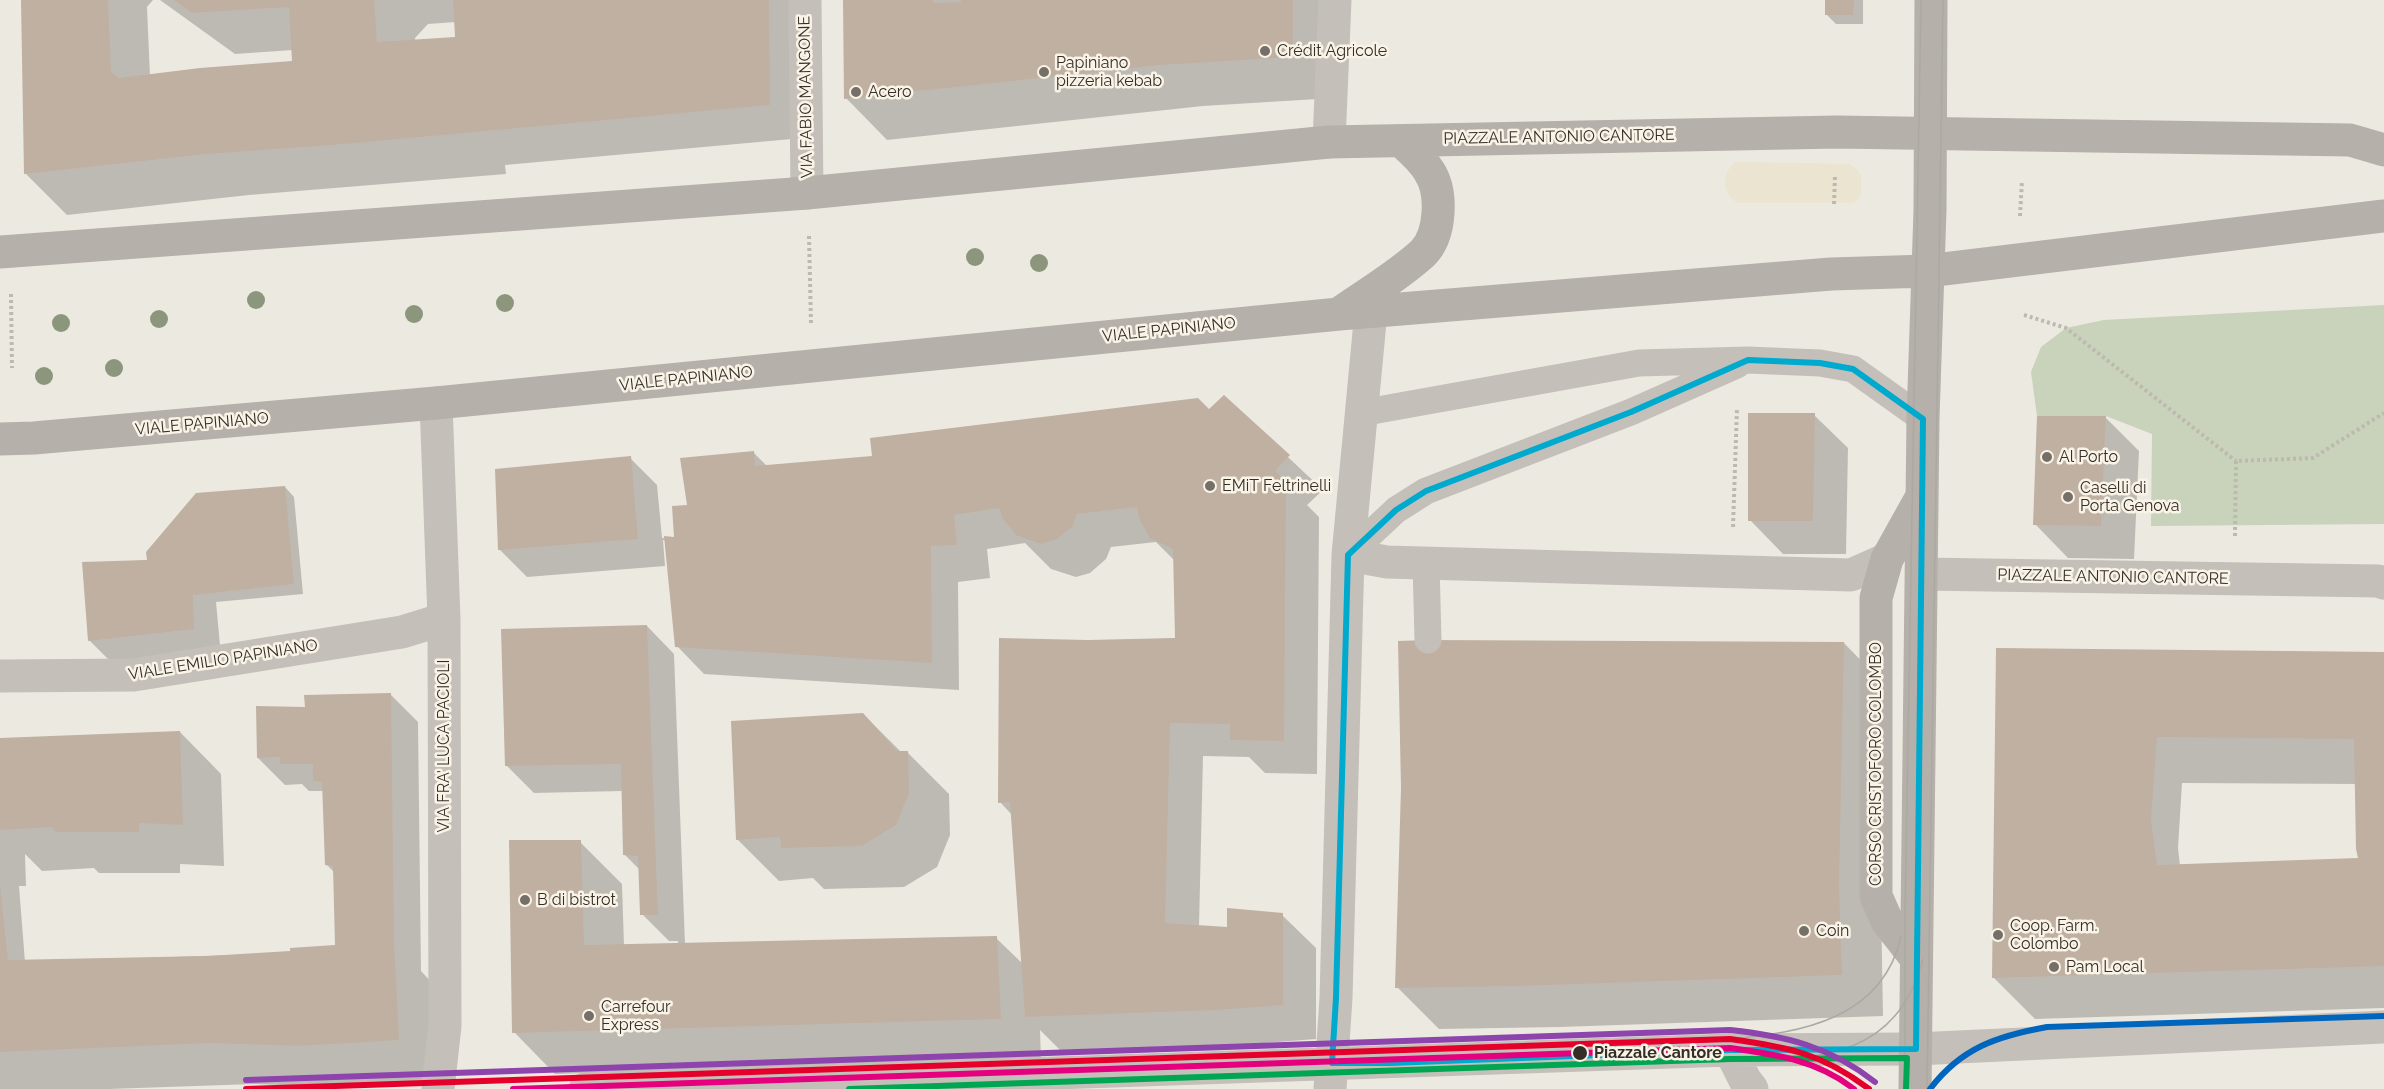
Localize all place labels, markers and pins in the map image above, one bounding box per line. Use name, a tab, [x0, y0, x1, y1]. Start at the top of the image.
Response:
place label: Crédit Agricole	[1277, 41, 1387, 61]
marker: Crédit Agricole	[1258, 44, 1272, 58]
place label: Papiniano pizzeria kebab	[1056, 53, 1162, 91]
marker: Papiniano pizzeria kebab	[1037, 65, 1051, 79]
place label: Acero	[868, 82, 912, 102]
marker: Acero	[849, 85, 863, 99]
place label: Al Porto	[2059, 447, 2118, 467]
marker: Al Porto	[2040, 450, 2054, 464]
place label: EMiT Feltrinelli	[1222, 476, 1331, 496]
place label: Caselli di Porta Genova	[2080, 478, 2180, 516]
marker: EMiT Feltrinelli	[1203, 479, 1217, 493]
marker: Caselli di Porta Genova	[2061, 490, 2075, 504]
place label: B di bistrot	[537, 890, 616, 910]
marker: B di bistrot	[518, 893, 532, 907]
place label: Coop. Farm. Colombo	[2010, 916, 2097, 954]
place label: Coin	[1816, 921, 1849, 941]
marker: Coin	[1797, 924, 1811, 938]
marker: Coop. Farm. Colombo	[1991, 928, 2005, 942]
place label: Pam Local	[2066, 957, 2144, 977]
marker: Pam Local	[2047, 960, 2061, 974]
place label: Carrefour Express	[601, 997, 671, 1035]
marker: Carrefour Express	[582, 1009, 596, 1023]
place label: Piazzale Cantore	[1594, 1043, 1722, 1063]
marker: Piazzale Cantore	[1571, 1044, 1589, 1062]

